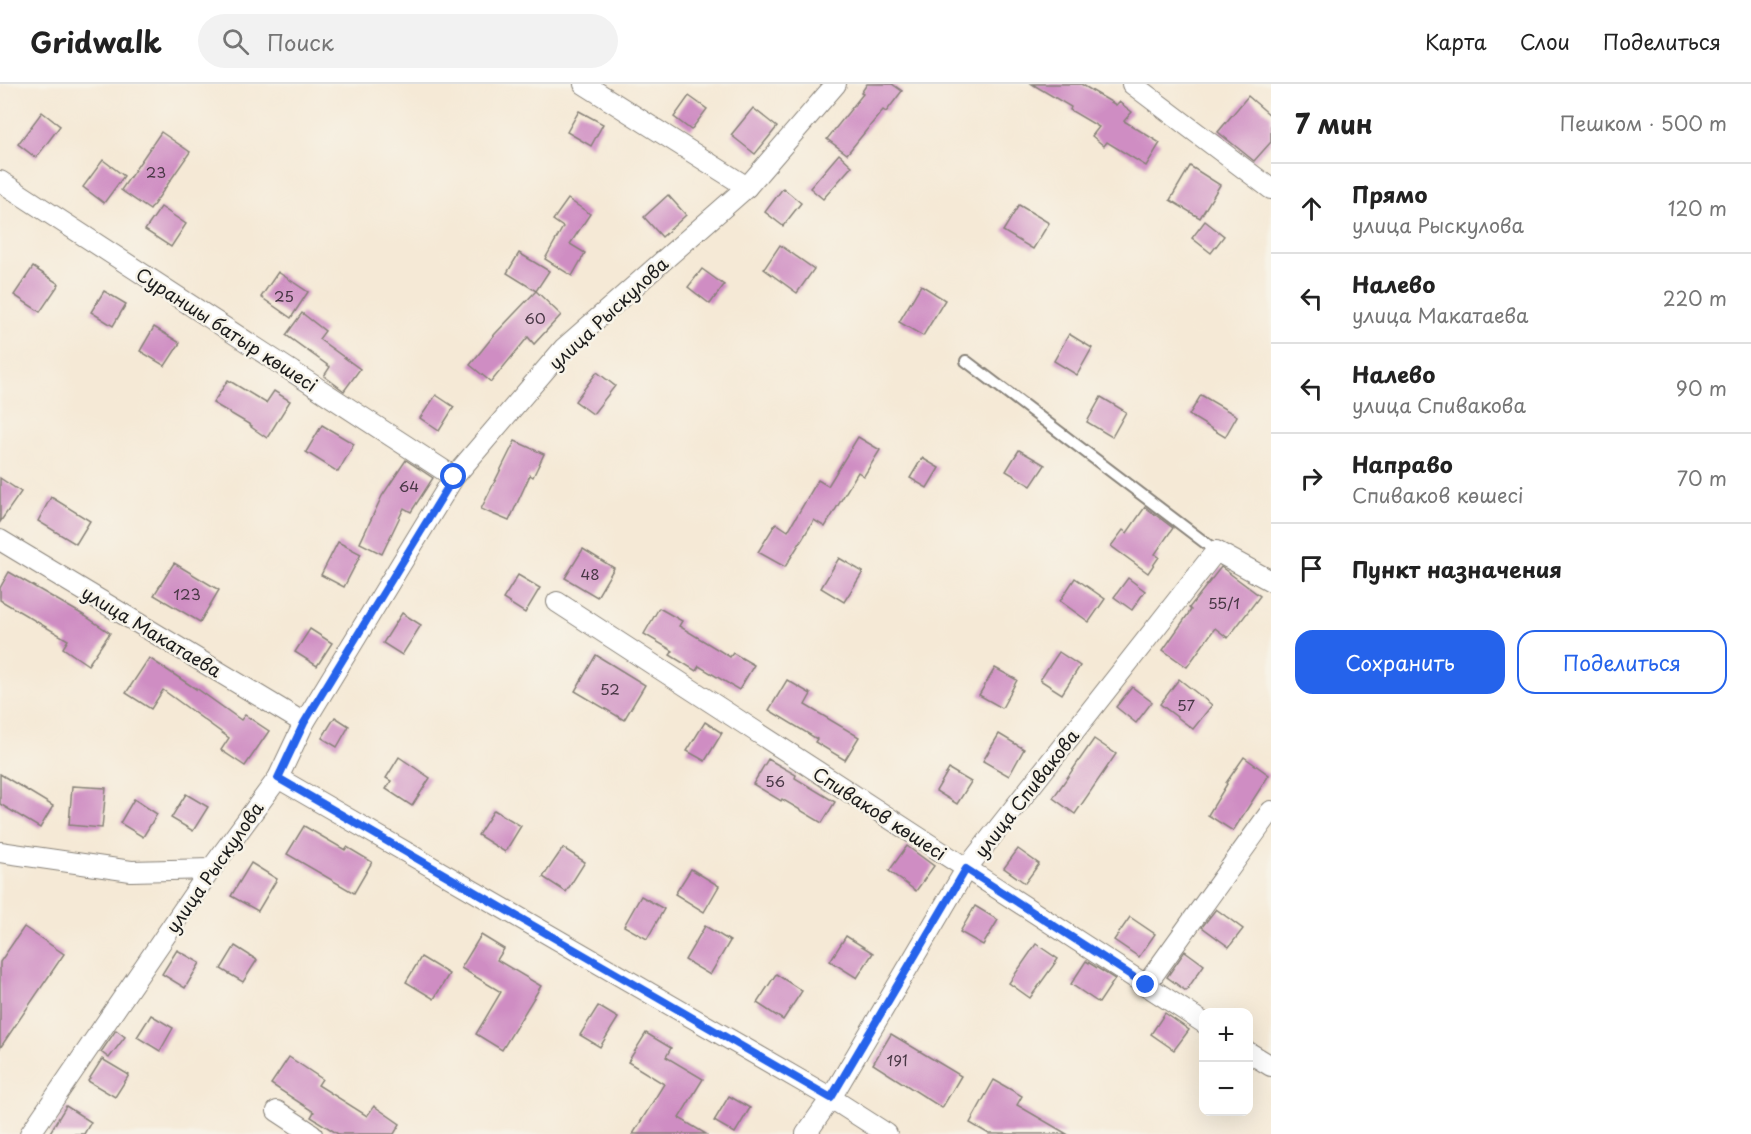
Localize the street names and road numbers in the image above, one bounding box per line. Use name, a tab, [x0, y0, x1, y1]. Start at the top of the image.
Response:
street label: улица Рыскулова	[542, 250, 674, 376]
street label: Сураншы батыр көшесі	[131, 260, 323, 398]
street label: улица Макатаева	[77, 579, 228, 684]
street label: улица Спивакова	[967, 722, 1085, 863]
street label: Спиваков көшесі	[808, 760, 952, 866]
street label: улица Рыскулова	[159, 795, 270, 938]

